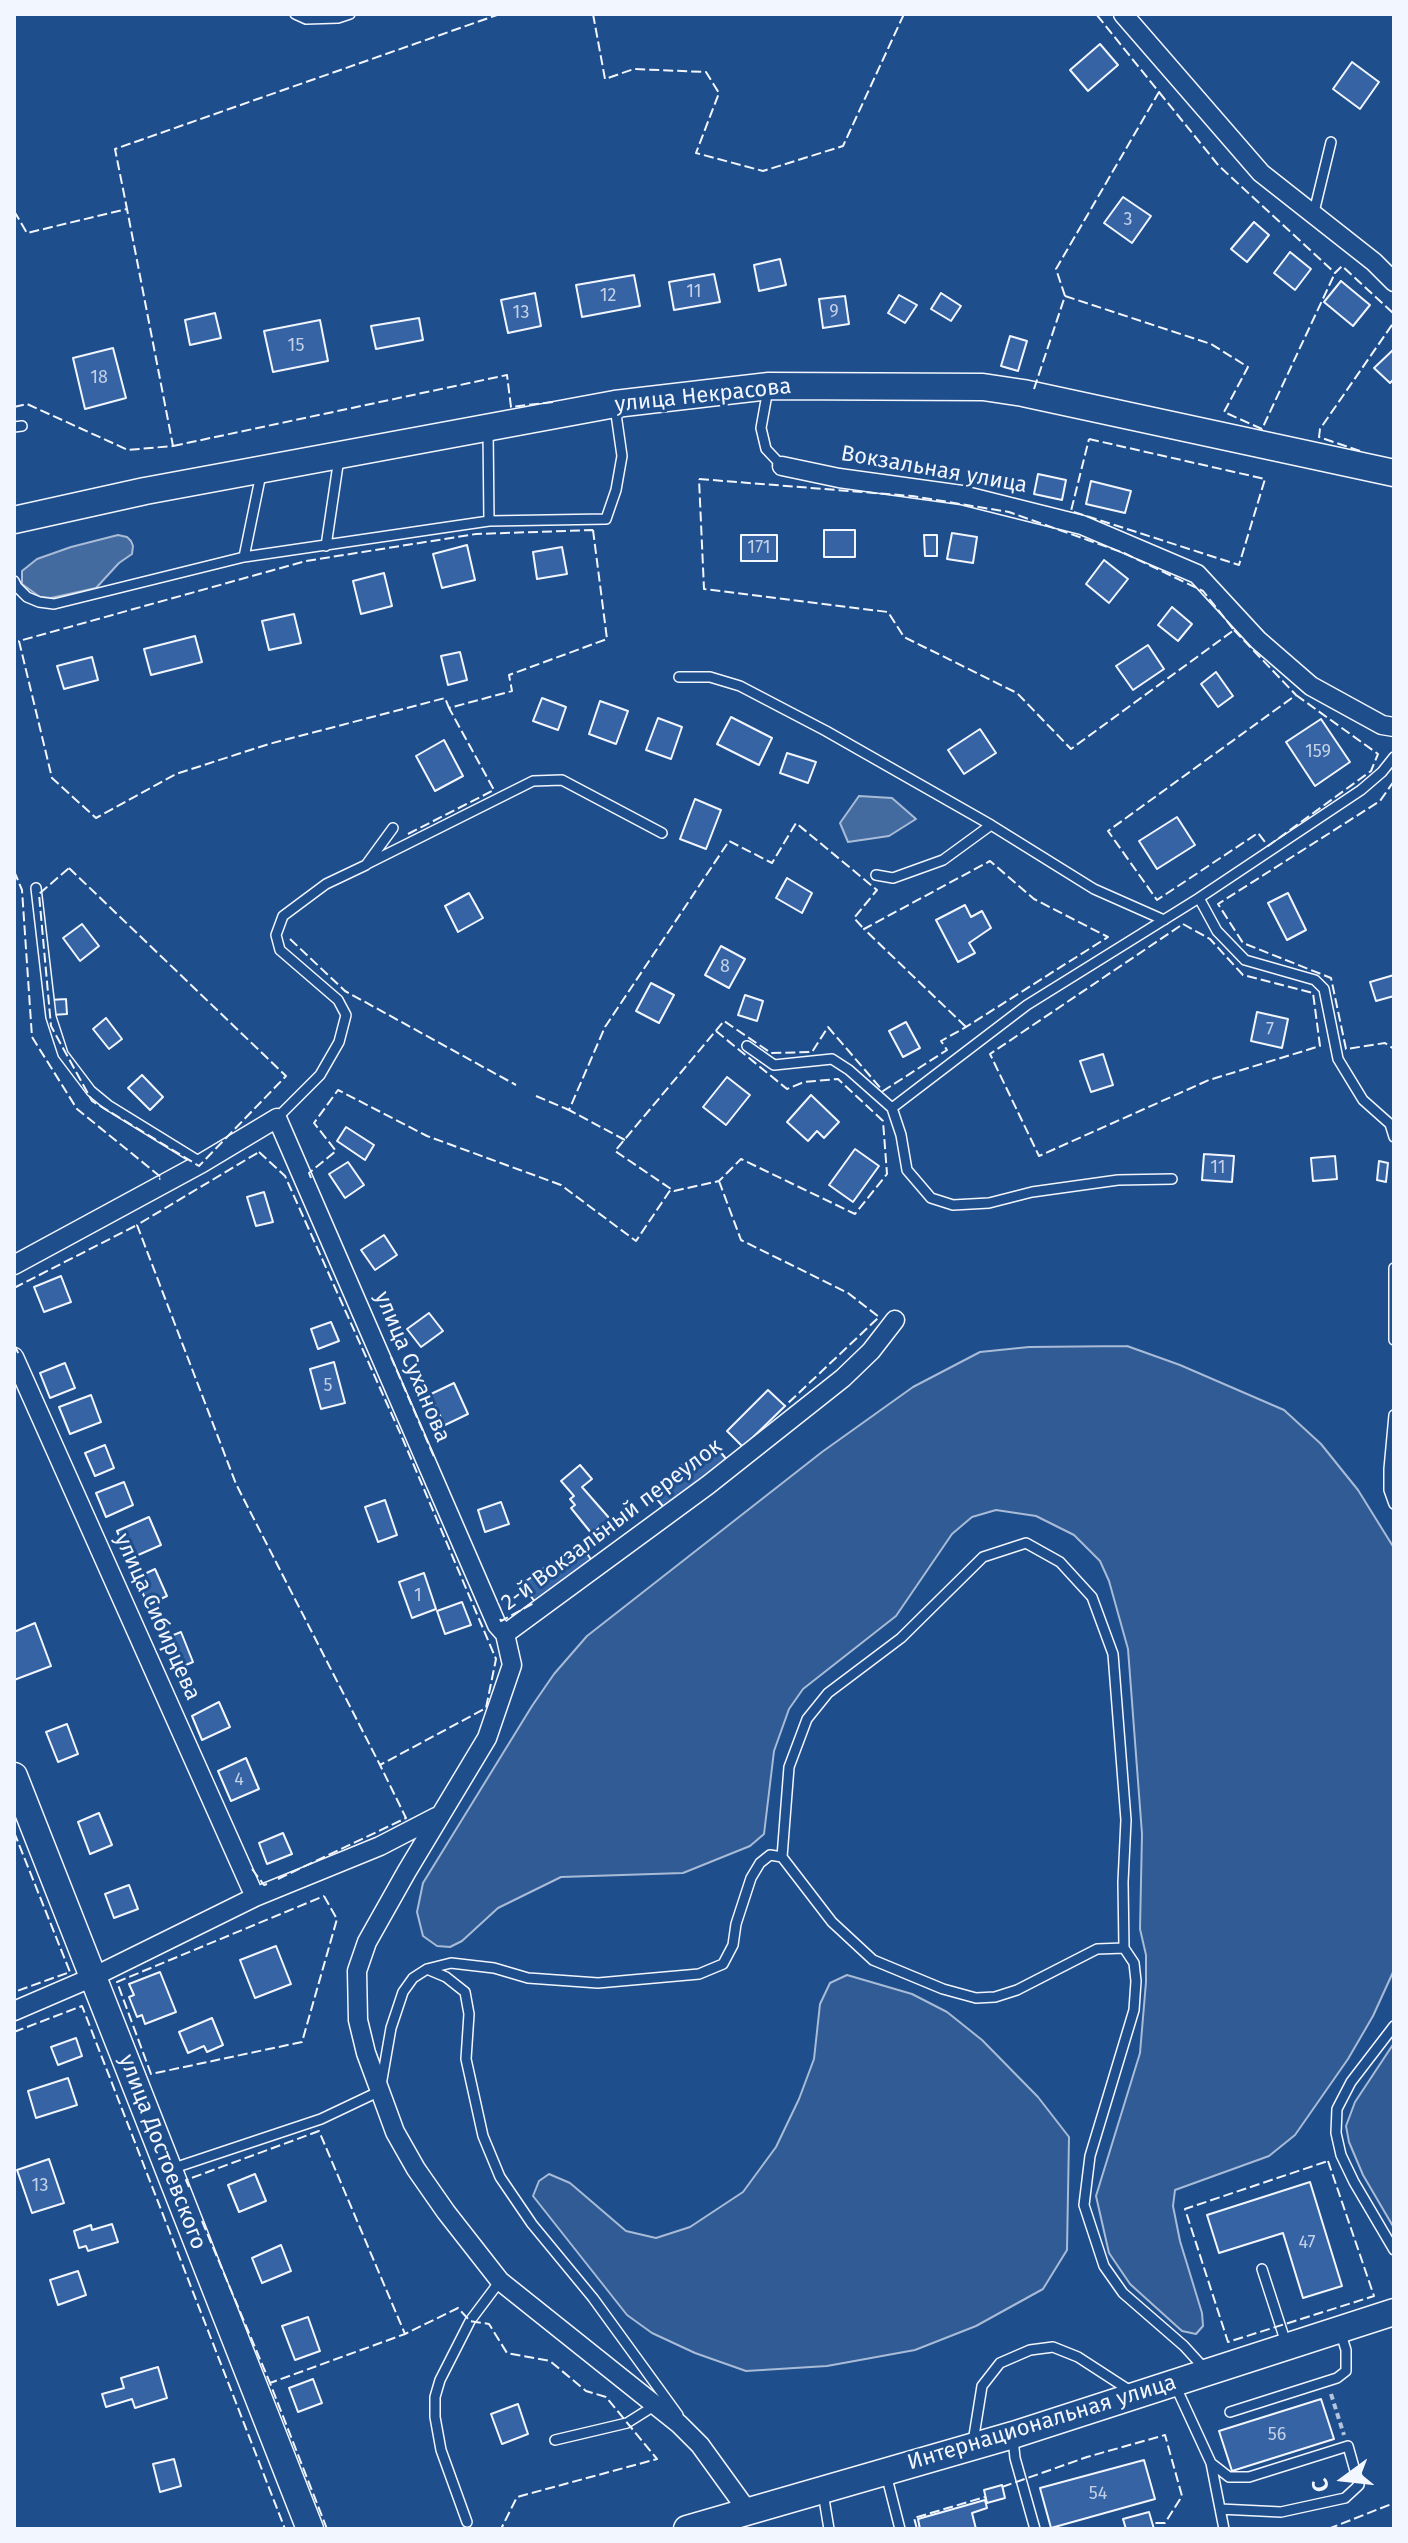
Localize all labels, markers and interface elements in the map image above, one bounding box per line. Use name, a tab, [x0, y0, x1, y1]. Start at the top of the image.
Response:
house number: 3	[1124, 209, 1132, 231]
house number: 11	[686, 281, 702, 303]
house number: 12	[600, 285, 616, 307]
house number: 9	[829, 301, 839, 323]
house number: 13	[513, 302, 529, 324]
house number: 15	[288, 335, 304, 357]
house number: 18	[90, 367, 108, 389]
street label: улица Некрасова	[613, 374, 793, 418]
street label: Вокзальная улица	[839, 441, 1029, 499]
house number: 171	[747, 537, 771, 559]
house number: 159	[1305, 741, 1331, 763]
house number: 8	[720, 956, 730, 978]
house number: 7	[1266, 1019, 1274, 1041]
house number: 11	[1210, 1157, 1226, 1179]
street label: улица Суханова	[368, 1288, 456, 1446]
house number: 5	[323, 1375, 333, 1397]
street label: 2-й Вокзальный переулок	[497, 1434, 727, 1616]
street label: улица Сибирцева	[108, 1529, 206, 1705]
house number: 1	[414, 1585, 422, 1607]
house number: 4	[234, 1769, 244, 1791]
street label: улица Достоевского	[113, 2051, 211, 2253]
house number: 13	[32, 2175, 48, 2197]
house number: 47	[1298, 2232, 1316, 2254]
street label: Интернациональная улица	[904, 2369, 1180, 2477]
house number: 56	[1268, 2424, 1286, 2446]
north arrow	[1304, 2439, 1384, 2519]
text: С	[1306, 2476, 1335, 2495]
house number: 54	[1089, 2483, 1107, 2505]

